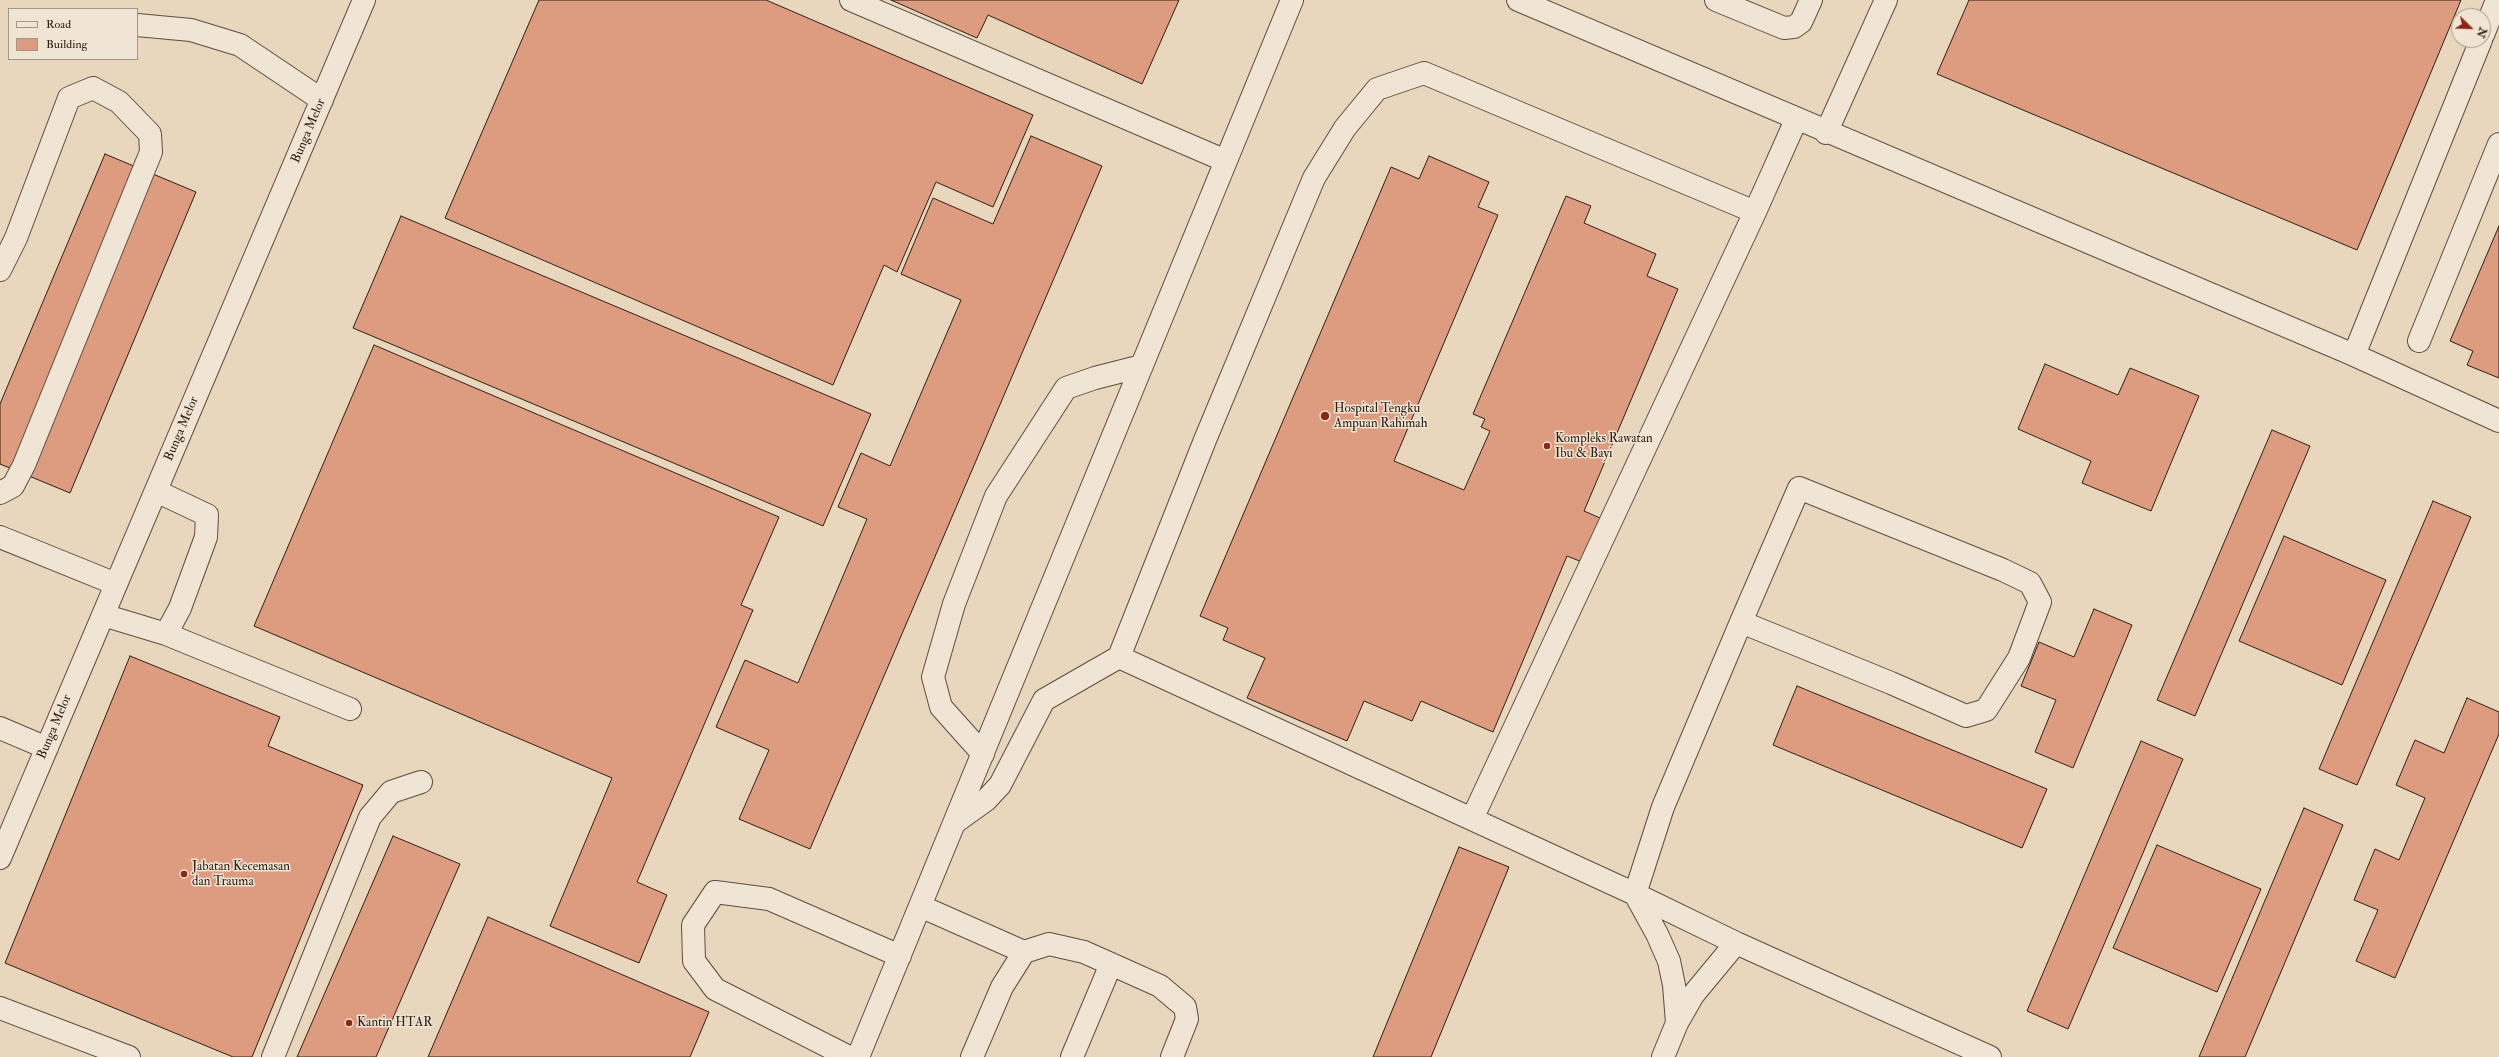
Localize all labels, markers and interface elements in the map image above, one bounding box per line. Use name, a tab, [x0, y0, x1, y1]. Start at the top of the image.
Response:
legend	[8, 8, 138, 60]
north arrow	[2451, 8, 2491, 48]
text: Road	[46, 17, 71, 32]
text: N	[2474, 25, 2489, 40]
text: Building	[46, 37, 87, 52]
street label: Bunga Melor	[288, 96, 330, 166]
street label: Bunga Melor	[161, 394, 203, 464]
place label: Hospital Tengku Ampuan Rahimah	[1334, 401, 1428, 432]
marker: Hospital Tengku Ampuan Rahimah	[1319, 410, 1331, 422]
place label: Kompleks Rawatan Ibu & Bayi	[1555, 431, 1653, 462]
marker: Kompleks Rawatan Ibu & Bayi	[1542, 441, 1552, 451]
street label: Bunga Melor	[34, 692, 76, 762]
place label: Jabatan Kecemasan dan Trauma	[192, 859, 290, 890]
marker: Jabatan Kecemasan dan Trauma	[179, 869, 189, 879]
place label: Kantin HTAR	[357, 1015, 433, 1031]
marker: Kantin HTAR	[344, 1018, 354, 1028]

